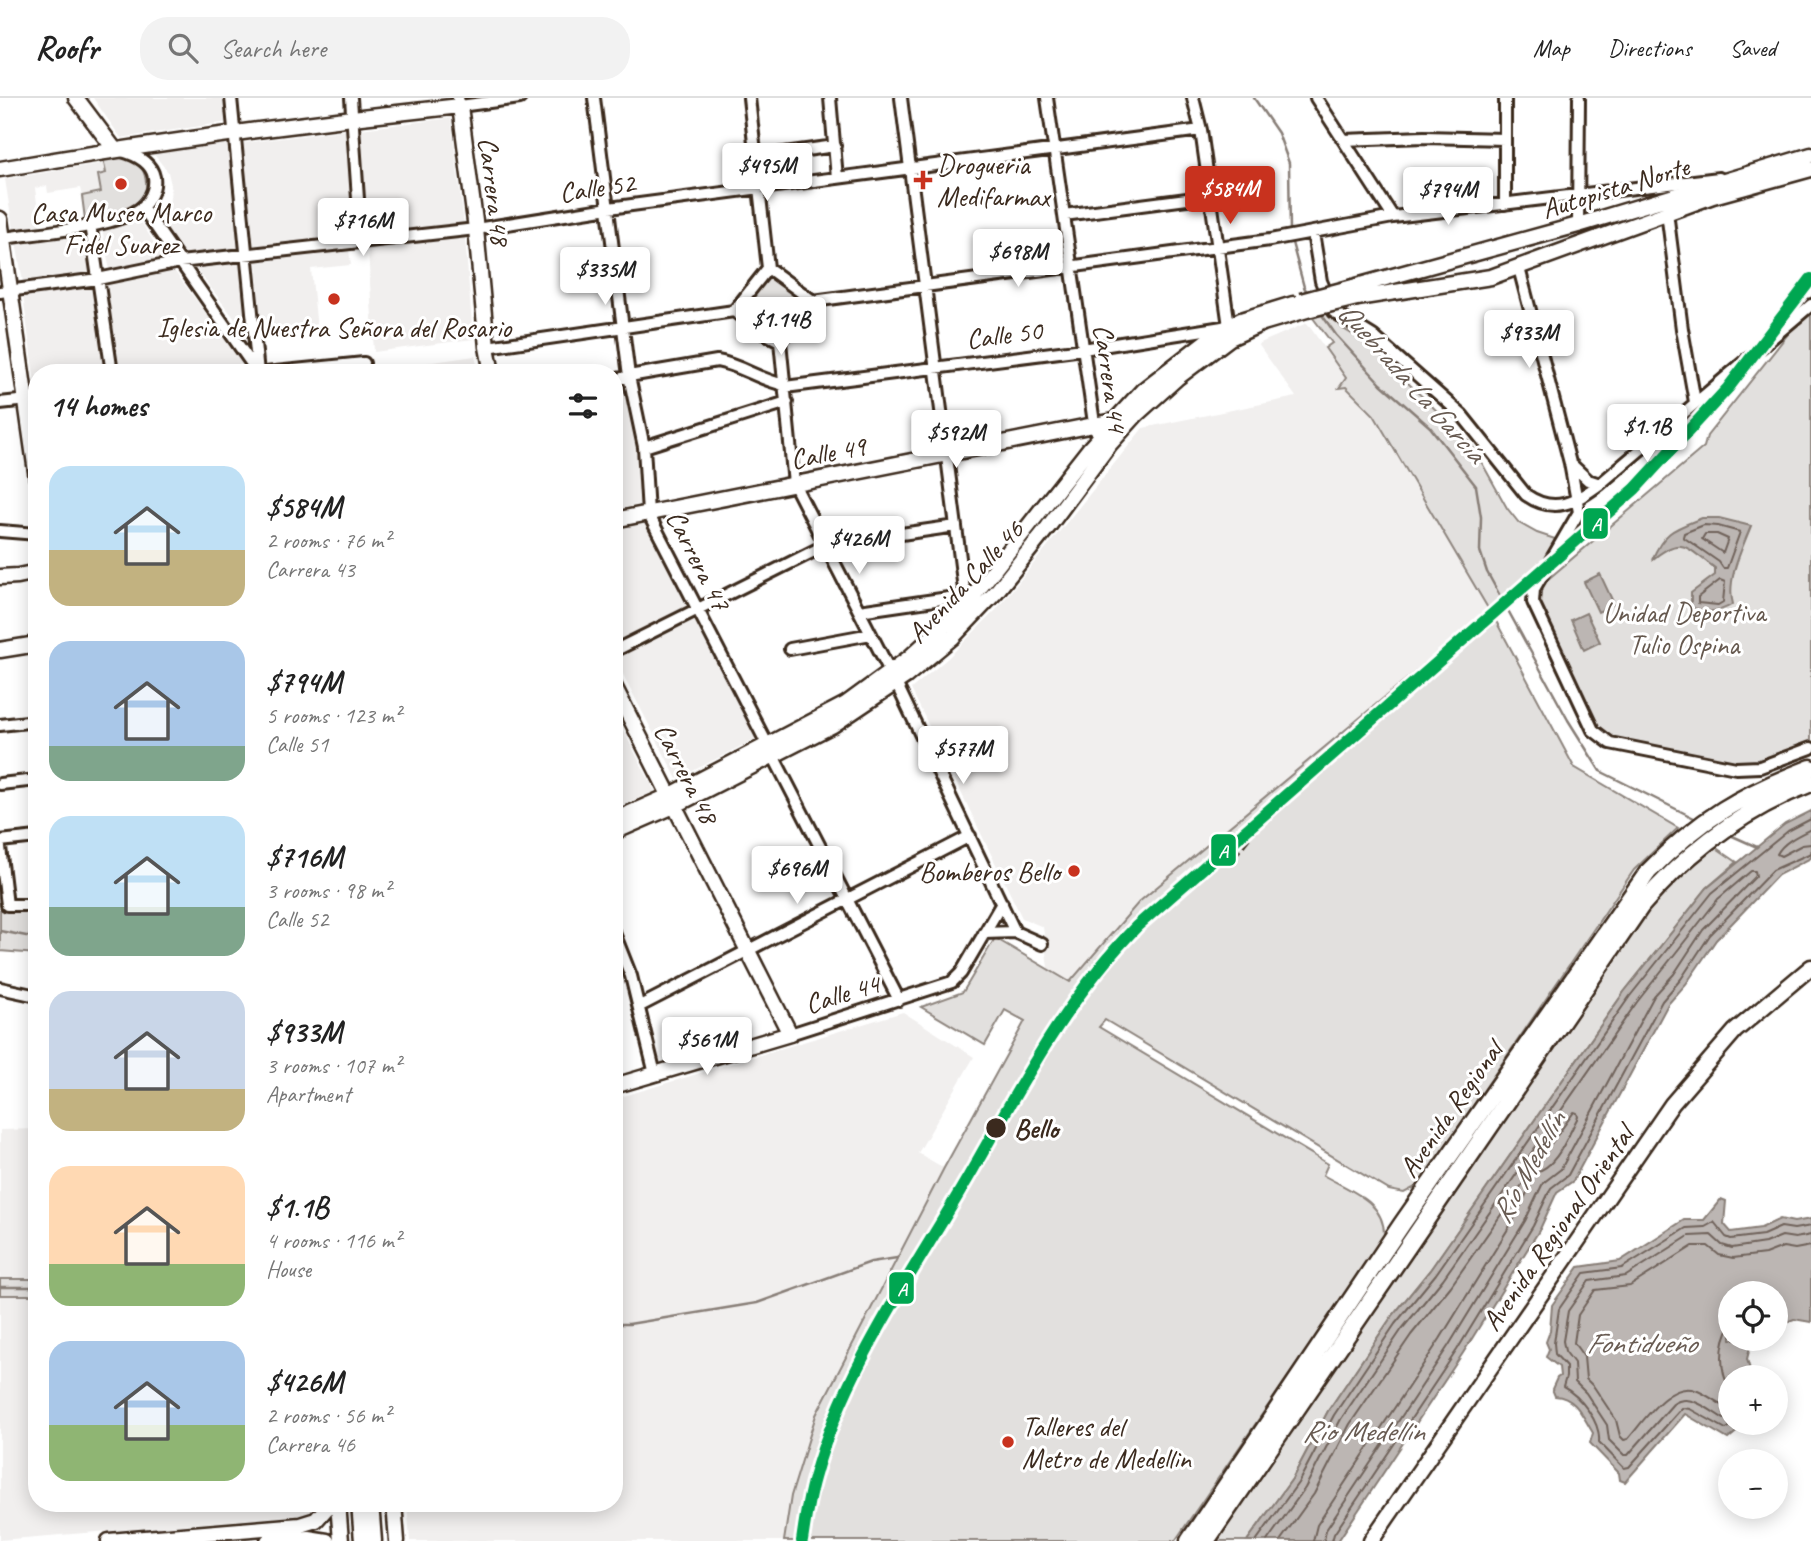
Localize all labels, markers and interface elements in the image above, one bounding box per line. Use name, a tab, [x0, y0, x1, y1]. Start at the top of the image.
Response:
search box	[140, 17, 630, 80]
text: Roofr	[35, 27, 98, 69]
icon: search	[164, 29, 202, 67]
text: Search here	[220, 32, 326, 65]
text: Map	[1533, 33, 1570, 63]
text: Directions	[1608, 33, 1691, 63]
text: Saved	[1729, 33, 1776, 63]
street label: Carrera 48	[471, 135, 519, 249]
pin: $495M	[718, 144, 816, 203]
place label: Drogueria Medifarmax	[937, 147, 1052, 214]
street label: Autopista Norte	[1537, 148, 1695, 226]
text: $495M	[738, 151, 796, 180]
street label: Calle 52	[557, 165, 640, 210]
pin: $584M	[1181, 166, 1279, 226]
pin: $794M	[1399, 167, 1497, 227]
marker: Drogueria Medifarmax	[915, 172, 931, 188]
text: $584M	[1201, 174, 1259, 203]
text: $794M	[1419, 175, 1477, 204]
marker: Casa Museo Marco Fidel Suarez	[113, 176, 129, 192]
place label: Casa Museo Marco Fidel Suarez	[31, 195, 213, 262]
pin: $716M	[314, 198, 412, 258]
text: $716M	[334, 206, 392, 235]
pin: $698M	[969, 230, 1067, 289]
text: $698M	[989, 237, 1047, 266]
pin: $335M	[556, 248, 654, 307]
text: $335M	[576, 255, 634, 284]
marker: Iglesia de Nuestra Señora del Rosario	[326, 291, 342, 307]
water label: Quebrada La García	[1330, 294, 1496, 473]
pin: $1.14B	[724, 298, 838, 357]
text: $1.14B	[752, 305, 810, 334]
place label: Iglesia de Nuestra Señora del Rosario	[157, 310, 513, 345]
pin: $933M	[1480, 310, 1578, 370]
street label: Calle 50	[964, 312, 1046, 356]
text: $933M	[1500, 318, 1558, 347]
street label: Carrera 44	[1086, 322, 1136, 436]
text: 14 homes	[49, 387, 147, 425]
icon: filters	[564, 387, 602, 425]
pin: $1.1B	[1598, 404, 1696, 464]
pin: $592M	[907, 410, 1005, 470]
text: $1.1B	[1623, 412, 1671, 441]
text: $592M	[927, 418, 985, 447]
street label: Calle 49	[787, 428, 871, 477]
text: $584M	[266, 488, 341, 526]
icon: home	[105, 494, 189, 578]
street label: Carrera 47	[658, 504, 739, 618]
line badge: A	[1582, 507, 1609, 540]
street label: Avenida Calle 46	[900, 512, 1032, 650]
text: A	[1591, 512, 1602, 536]
pin: $426M	[810, 517, 908, 576]
text: $426M	[830, 524, 888, 553]
text: 2 rooms · 76 m²	[266, 526, 390, 555]
text: Carrera 43	[266, 555, 355, 584]
park label: Unidad Deportiva Tulio Ospina	[1603, 595, 1768, 662]
text: $794M	[266, 663, 341, 701]
icon: home	[105, 669, 189, 753]
text: 5 rooms · 123 m²	[266, 701, 401, 730]
street label: Carrera 48	[646, 717, 728, 832]
pin: $577M	[914, 726, 1012, 786]
text: Calle 51	[266, 730, 328, 759]
text: $577M	[934, 734, 992, 763]
line badge: A	[1210, 833, 1237, 867]
text: $716M	[266, 838, 342, 876]
text: A	[1218, 839, 1229, 863]
icon: home	[105, 844, 189, 928]
pin: $696M	[748, 846, 846, 906]
text: $696M	[768, 854, 826, 883]
place label: Bomberos Bello	[919, 854, 1063, 889]
marker: Bomberos Bello	[1066, 863, 1082, 879]
text: 3 rooms · 98 m²	[266, 876, 390, 905]
text: Calle 52	[266, 905, 328, 934]
street label: Calle 44	[801, 965, 886, 1021]
text: $933M	[266, 1013, 342, 1051]
pin: $561M	[658, 1018, 756, 1077]
icon: home	[105, 1019, 189, 1103]
text: $561M	[678, 1025, 736, 1054]
street label: Avenida Regional	[1391, 1030, 1513, 1184]
text: 3 rooms · 107 m²	[266, 1051, 401, 1080]
text: Apartment	[266, 1080, 351, 1109]
water label: Río Medellín	[1482, 1102, 1575, 1229]
place label: Bello	[1014, 1111, 1061, 1146]
street label: Avenida Regional Oriental	[1474, 1115, 1644, 1337]
marker: Bello	[984, 1116, 1008, 1140]
text: $1.1B	[266, 1188, 328, 1226]
icon: home	[105, 1194, 189, 1278]
text: 4 rooms · 116 m²	[266, 1226, 401, 1255]
text: House	[266, 1255, 311, 1284]
line badge: A	[888, 1271, 915, 1305]
text: A	[897, 1277, 908, 1301]
map controls	[1718, 1281, 1788, 1519]
button: locate	[1718, 1281, 1788, 1351]
water label: Fontidueño	[1586, 1324, 1700, 1362]
text: $426M	[266, 1363, 343, 1401]
button: +	[1718, 1365, 1788, 1435]
icon: home	[105, 1369, 189, 1453]
text: 2 rooms · 56 m²	[266, 1401, 390, 1430]
place label: Talleres del Metro de Medellin	[1022, 1409, 1192, 1476]
water label: Rio Medellin	[1302, 1412, 1426, 1450]
text: Carrera 46	[266, 1430, 355, 1459]
marker: Talleres del Metro de Medellin	[1000, 1434, 1016, 1450]
button: −	[1718, 1449, 1788, 1519]

